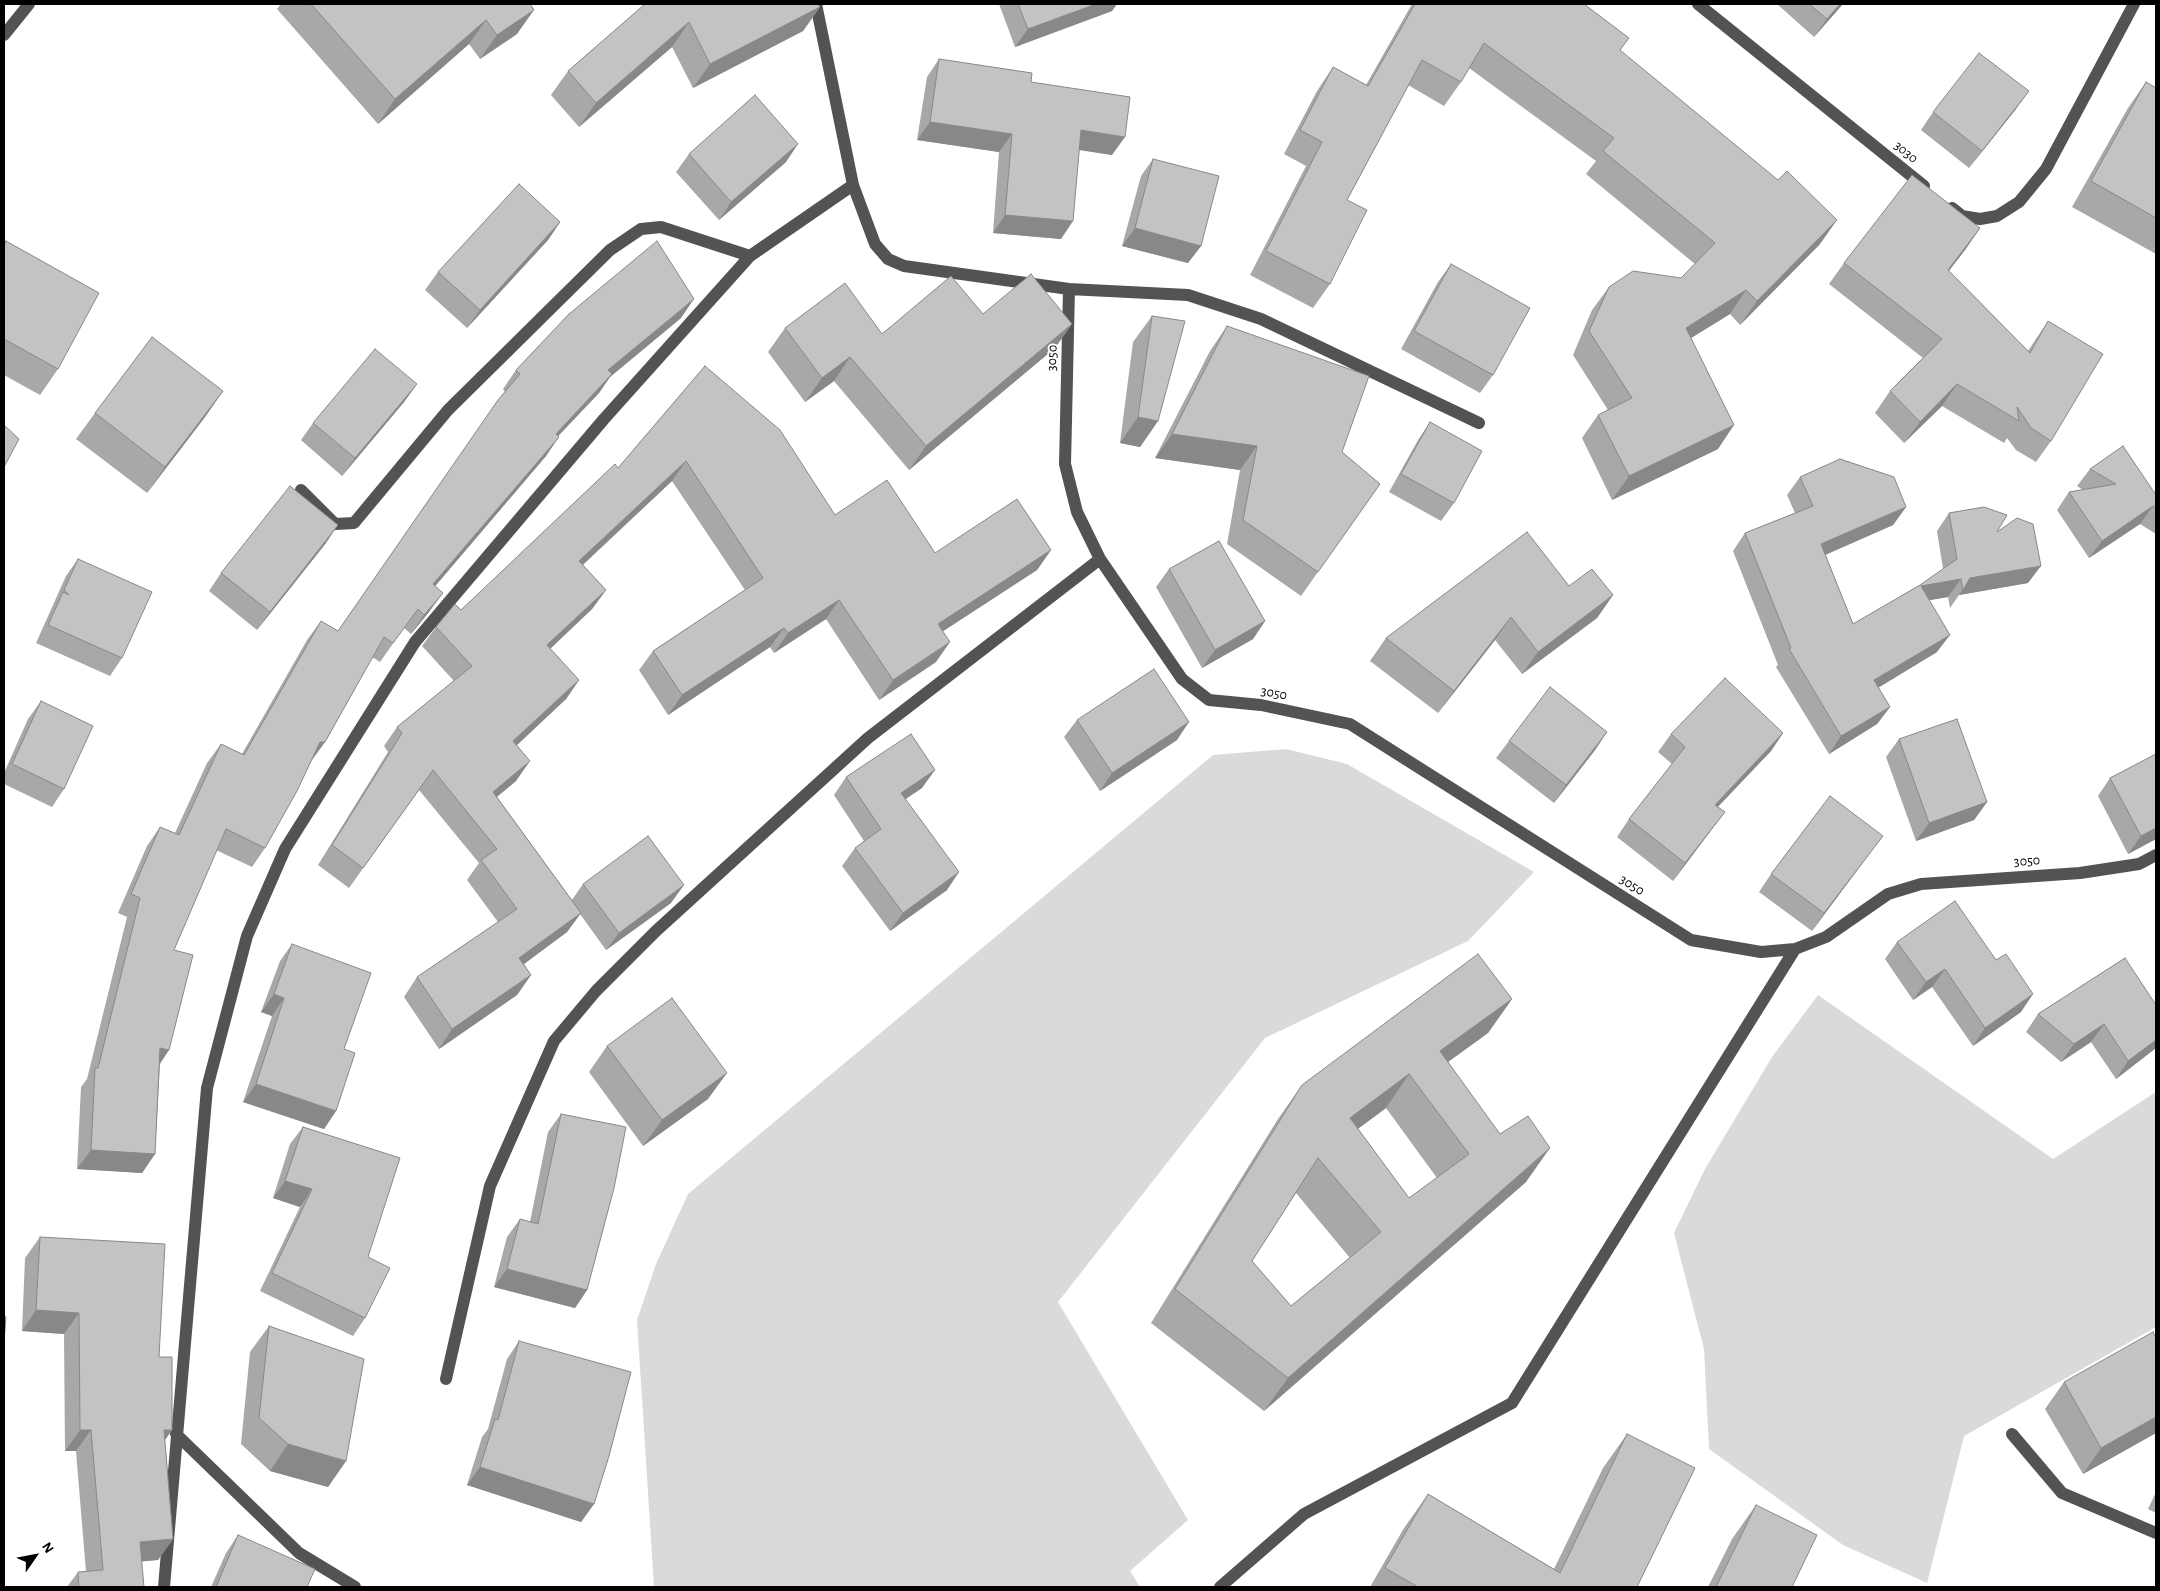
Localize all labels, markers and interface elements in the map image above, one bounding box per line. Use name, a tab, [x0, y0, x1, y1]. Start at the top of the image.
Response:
street label: 3030	[1890, 137, 1922, 167]
street label: 3050	[1043, 345, 1061, 371]
street label: 3050	[1260, 682, 1288, 704]
street label: 3050	[2013, 852, 2041, 870]
street label: 3050	[1616, 871, 1648, 899]
north arrow	[10, 1531, 60, 1581]
text: N	[39, 1540, 56, 1556]

